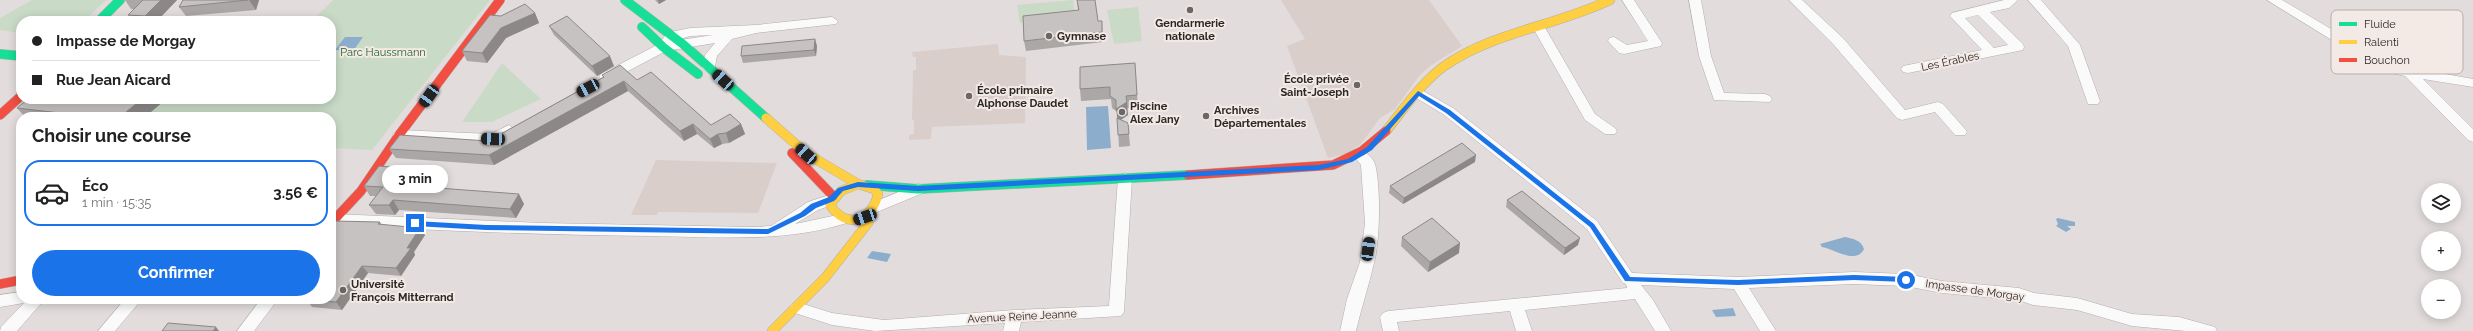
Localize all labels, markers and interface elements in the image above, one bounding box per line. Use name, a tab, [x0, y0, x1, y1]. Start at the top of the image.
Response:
marker: Gendarmerie nationale	[1185, 5, 1195, 15]
legend	[2331, 10, 2463, 74]
place label: Gendarmerie nationale	[1155, 17, 1225, 43]
text: Fluide	[2364, 18, 2396, 31]
place label: Gymnase	[1057, 30, 1107, 43]
marker: Gymnase	[1044, 31, 1054, 41]
text: Impasse de Morgay	[56, 32, 196, 50]
text: Ralenti	[2364, 36, 2399, 49]
park label: Parc Haussmann	[340, 46, 426, 59]
street label: Les Érables	[1920, 48, 1980, 74]
text: Bouchon	[2364, 54, 2410, 67]
car	[710, 68, 736, 92]
text: Rue Jean Aicard	[56, 71, 171, 89]
place label: École privée Saint-Joseph	[1280, 72, 1349, 99]
car	[575, 77, 601, 99]
marker: École privée Saint-Joseph	[1352, 80, 1362, 90]
car	[417, 83, 441, 109]
place label: École primaire Alphonse Daudet	[977, 83, 1069, 110]
marker: École primaire Alphonse Daudet	[964, 91, 974, 101]
place label: Piscine Alex Jany	[1130, 100, 1180, 126]
place label: Archives Départementales	[1214, 104, 1307, 130]
marker: Piscine Alex Jany	[1117, 107, 1127, 117]
marker: Archives Départementales	[1201, 111, 1211, 121]
text: Choisir une course	[32, 125, 191, 146]
car	[481, 133, 505, 145]
car	[793, 142, 819, 166]
callout: 3 min	[382, 165, 448, 193]
text: 3 min	[398, 171, 432, 186]
icon: car	[34, 175, 70, 211]
text: Éco	[82, 177, 108, 195]
map controls	[2421, 183, 2461, 319]
button: layers	[2421, 183, 2461, 223]
text: 3.56 €	[273, 184, 318, 202]
text: 1 min · 15:35	[82, 195, 151, 210]
car	[852, 207, 878, 227]
route end	[406, 214, 424, 232]
button: +	[2421, 231, 2461, 271]
car	[1360, 236, 1376, 262]
button: Confirmer	[32, 250, 320, 296]
route start	[1897, 271, 1915, 289]
street label: Impasse de Morgay	[1925, 277, 2025, 304]
place label: Université François Mitterrand	[351, 278, 454, 304]
button: −	[2421, 279, 2461, 319]
marker: Université François Mitterrand	[338, 285, 348, 295]
street label: Avenue Reine Jeanne	[967, 307, 1078, 326]

